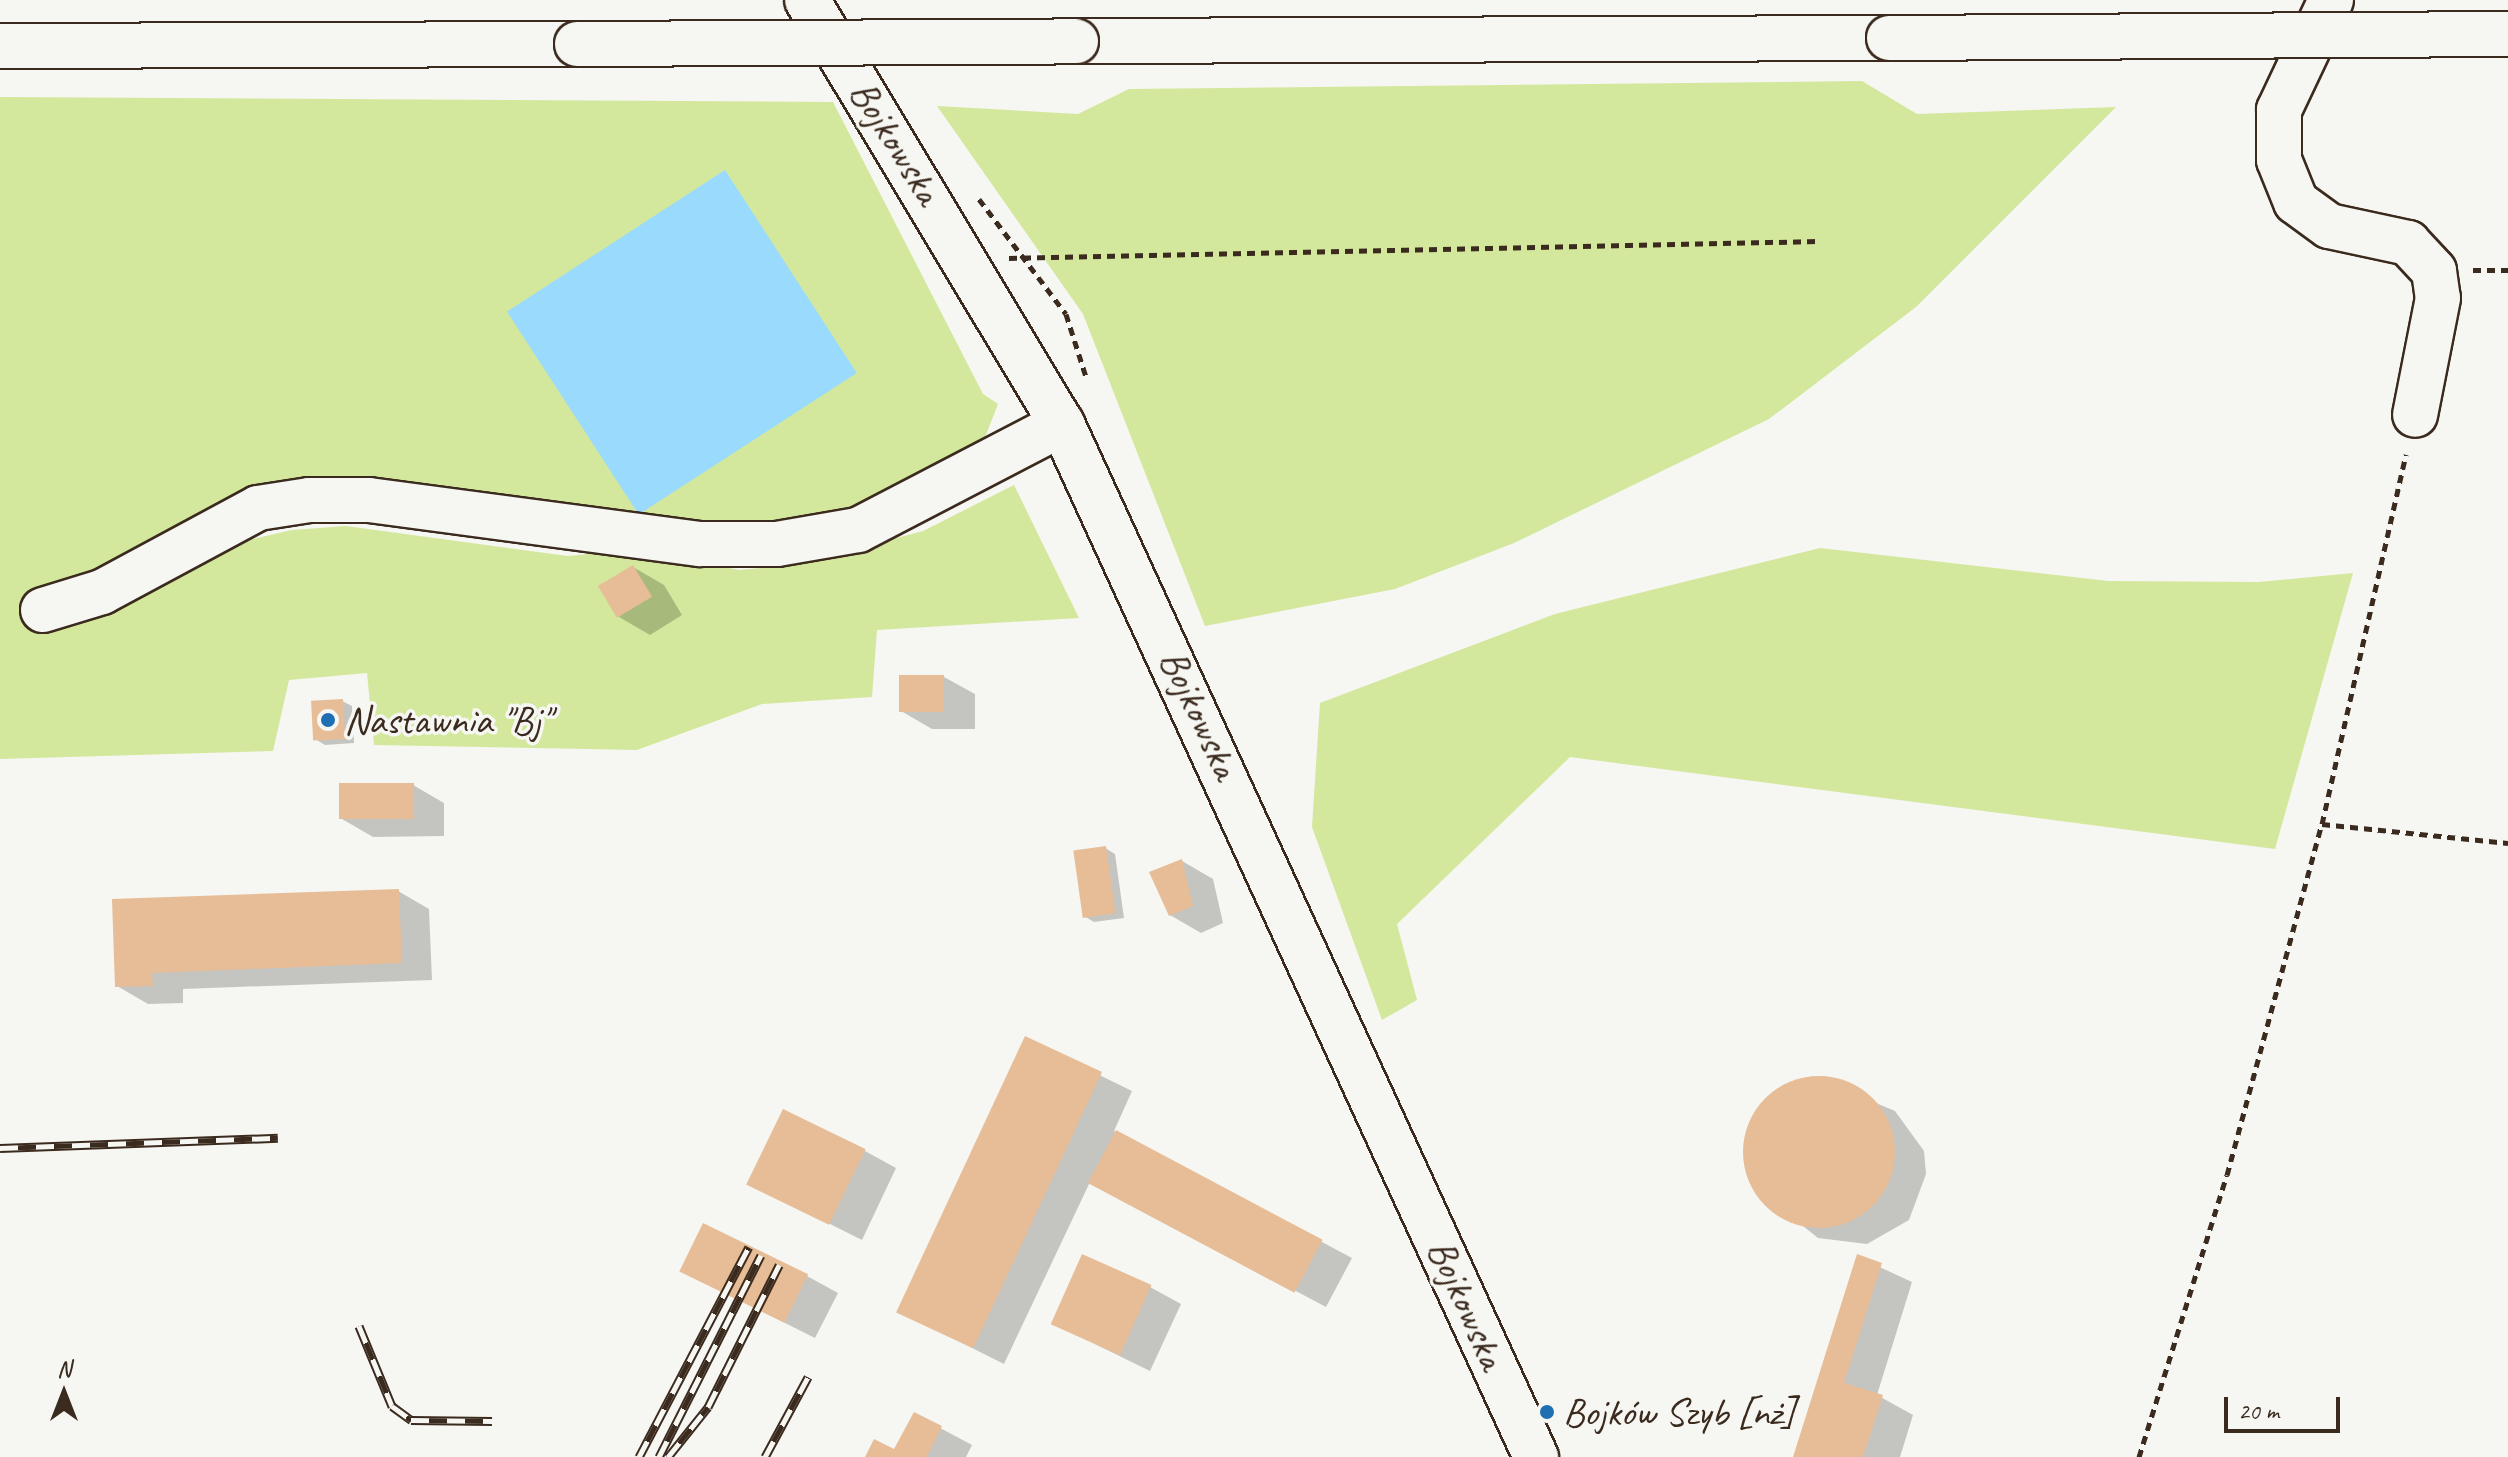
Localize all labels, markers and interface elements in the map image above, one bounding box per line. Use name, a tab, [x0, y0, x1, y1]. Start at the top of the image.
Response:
street label: Bojkowska	[839, 71, 953, 213]
street label: Bojkowska	[1149, 642, 1251, 786]
place label: Nastawnia "Bj"	[344, 696, 550, 744]
marker: Nastawnia "Bj"	[319, 711, 337, 729]
street label: Bojkowska	[1417, 1232, 1517, 1376]
north arrow	[24, 1353, 104, 1433]
text: N	[57, 1355, 71, 1383]
scale bar	[2228, 1381, 2344, 1431]
place label: Bojków Szyb [nż]	[1563, 1388, 1796, 1436]
text: 20 m	[2238, 1396, 2279, 1426]
marker: Bojków Szyb [nż]	[1538, 1403, 1556, 1421]

